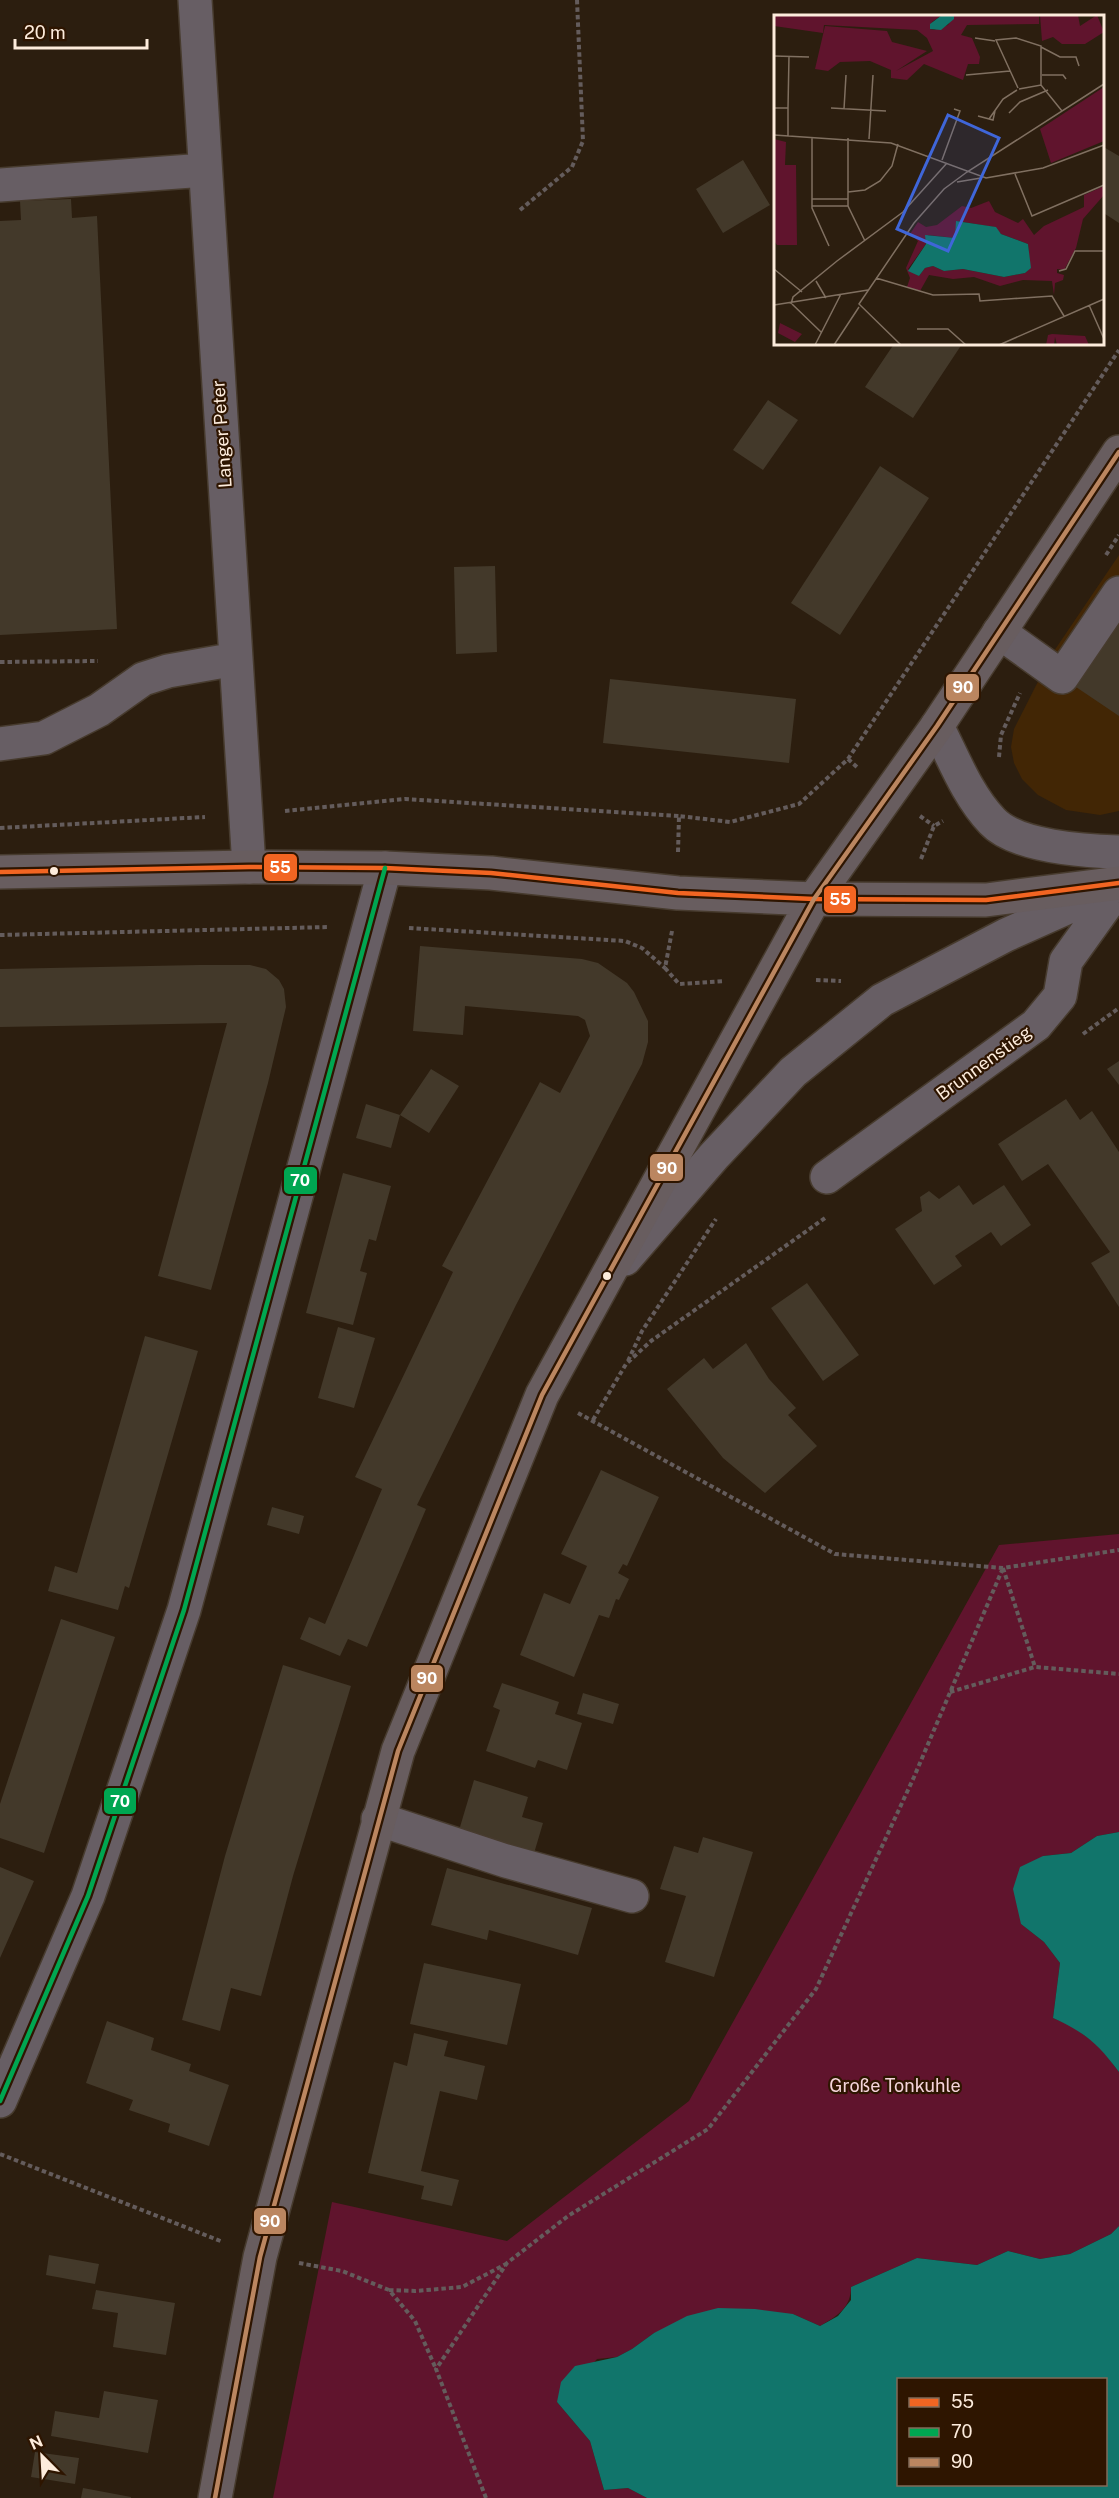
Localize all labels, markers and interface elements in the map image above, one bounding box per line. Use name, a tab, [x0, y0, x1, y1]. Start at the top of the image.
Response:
scale bar	[15, 12, 147, 50]
inset map	[774, 15, 1104, 345]
text: 20 m	[24, 22, 66, 43]
street label: Langer Peter	[207, 379, 236, 489]
line badge: 90	[945, 673, 980, 702]
text: 90	[953, 678, 973, 697]
line badge: 55	[263, 853, 298, 882]
text: 55	[269, 858, 291, 877]
unlabelled marker	[48, 865, 60, 877]
line badge: 55	[823, 885, 857, 914]
text: 55	[829, 890, 851, 909]
street label: Brunnenstieg	[932, 1021, 1035, 1104]
line badge: 90	[649, 1153, 684, 1182]
text: 90	[657, 1159, 677, 1178]
line badge: 70	[283, 1166, 318, 1195]
text: 70	[290, 1171, 310, 1190]
unlabelled marker	[601, 1270, 613, 1282]
line badge: 90	[410, 1664, 444, 1693]
text: 90	[417, 1669, 437, 1688]
line badge: 70	[103, 1787, 137, 1815]
text: 70	[110, 1792, 130, 1811]
park label: Große Tonkuhle	[829, 2075, 961, 2096]
line badge: 90	[253, 2207, 287, 2235]
text: 90	[260, 2212, 280, 2231]
legend	[897, 2378, 1107, 2486]
text: 55	[951, 2391, 974, 2412]
text: 70	[951, 2421, 972, 2442]
north arrow	[12, 2426, 72, 2486]
text: N	[27, 2432, 46, 2454]
text: 90	[951, 2451, 973, 2472]

